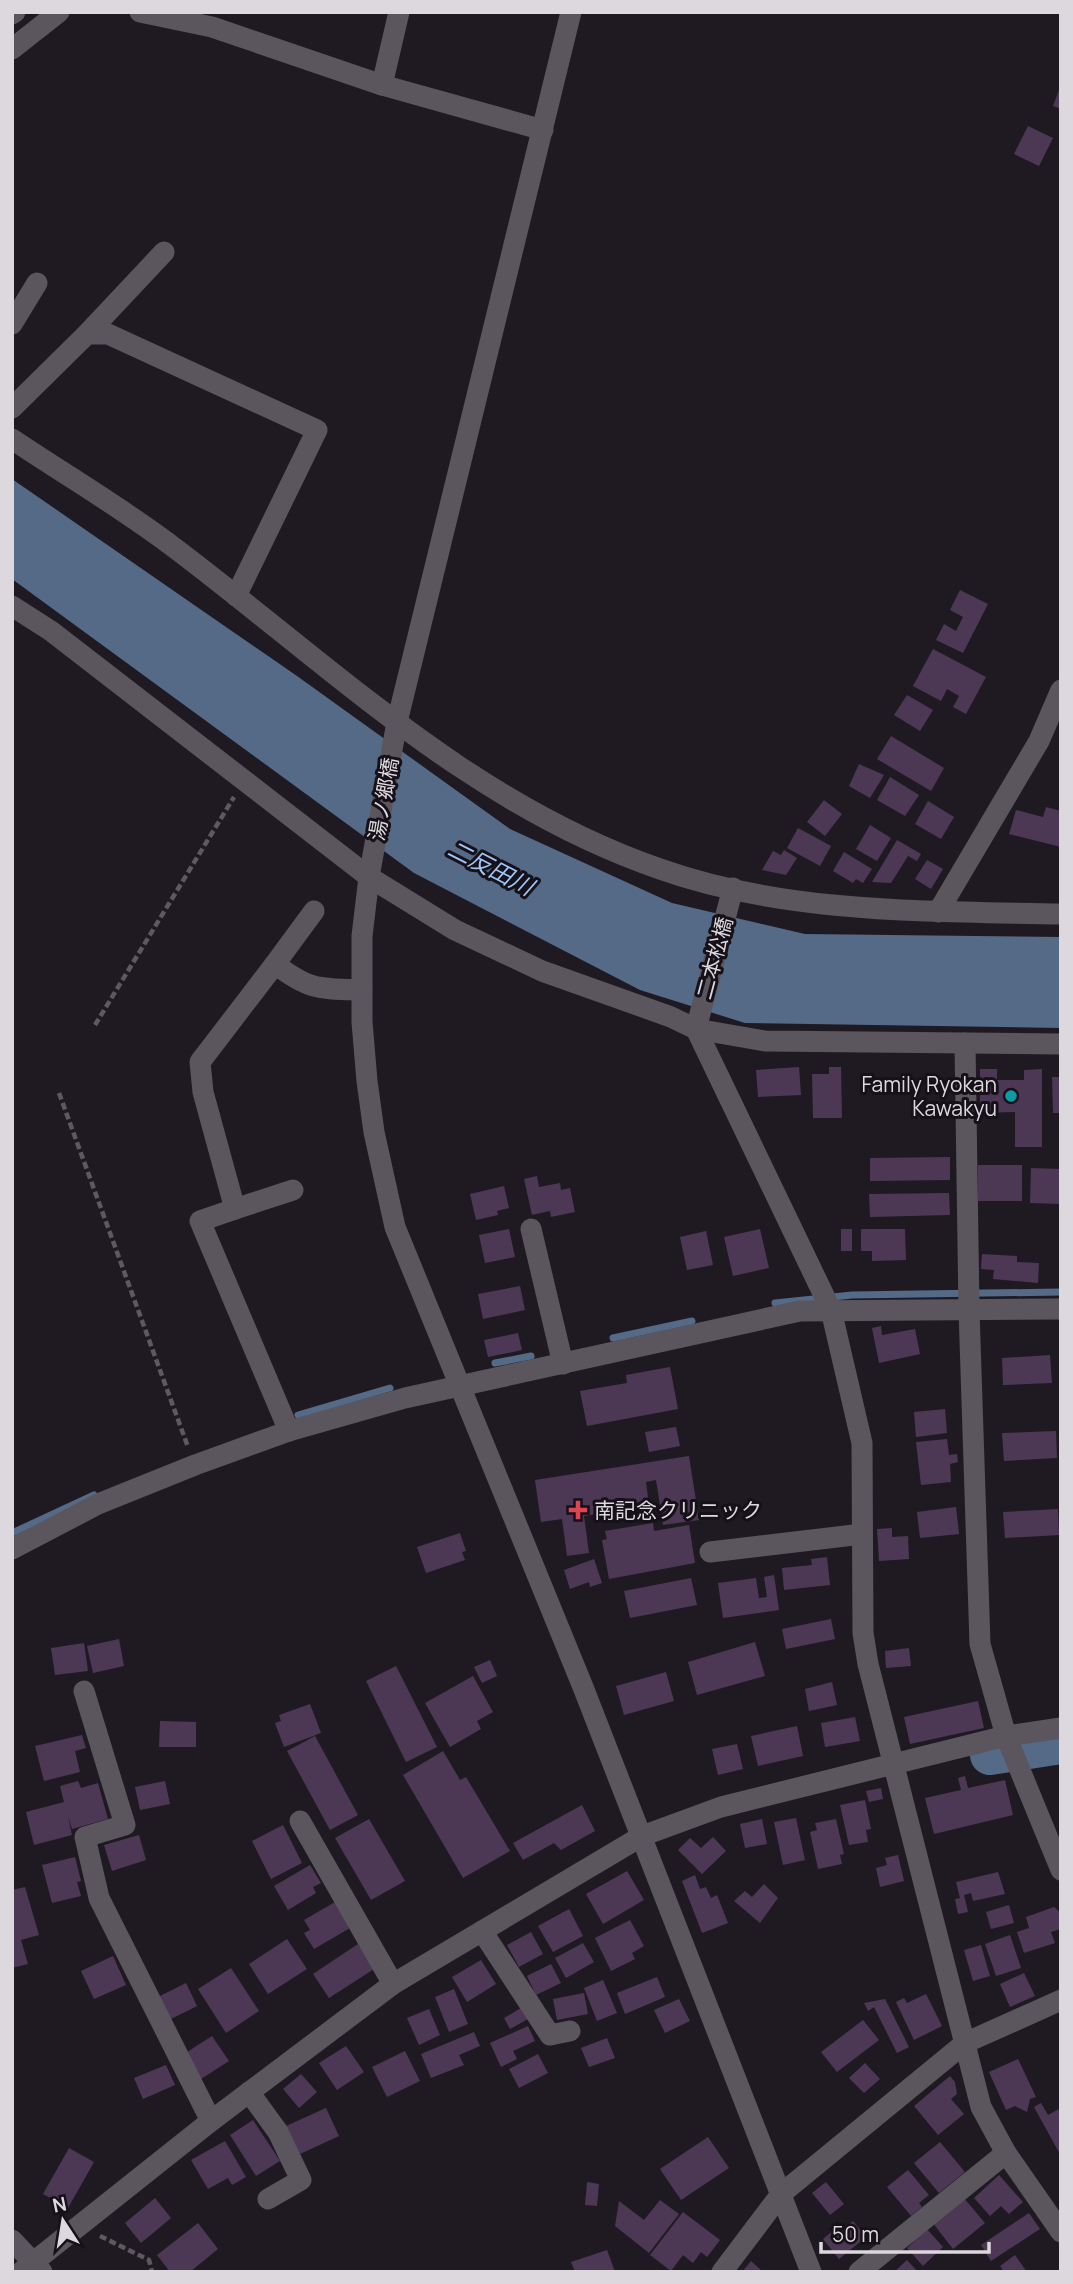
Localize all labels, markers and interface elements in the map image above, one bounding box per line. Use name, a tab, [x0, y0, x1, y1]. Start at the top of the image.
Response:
street label: 湯ノ郷橋	[362, 755, 404, 843]
water label: 二反田川	[443, 832, 542, 904]
street label: 二本松橋	[690, 914, 738, 1002]
place label: Family Ryokan Kawakyu	[861, 1070, 997, 1122]
marker: Family Ryokan Kawakyu	[1003, 1088, 1019, 1104]
place label: 南記念クリニック	[594, 1496, 762, 1524]
marker: 南記念クリニック	[568, 1500, 588, 1520]
north arrow	[28, 2186, 98, 2256]
text: N	[50, 2190, 69, 2219]
scale bar	[821, 2210, 989, 2254]
text: 50 m	[832, 2220, 879, 2248]

